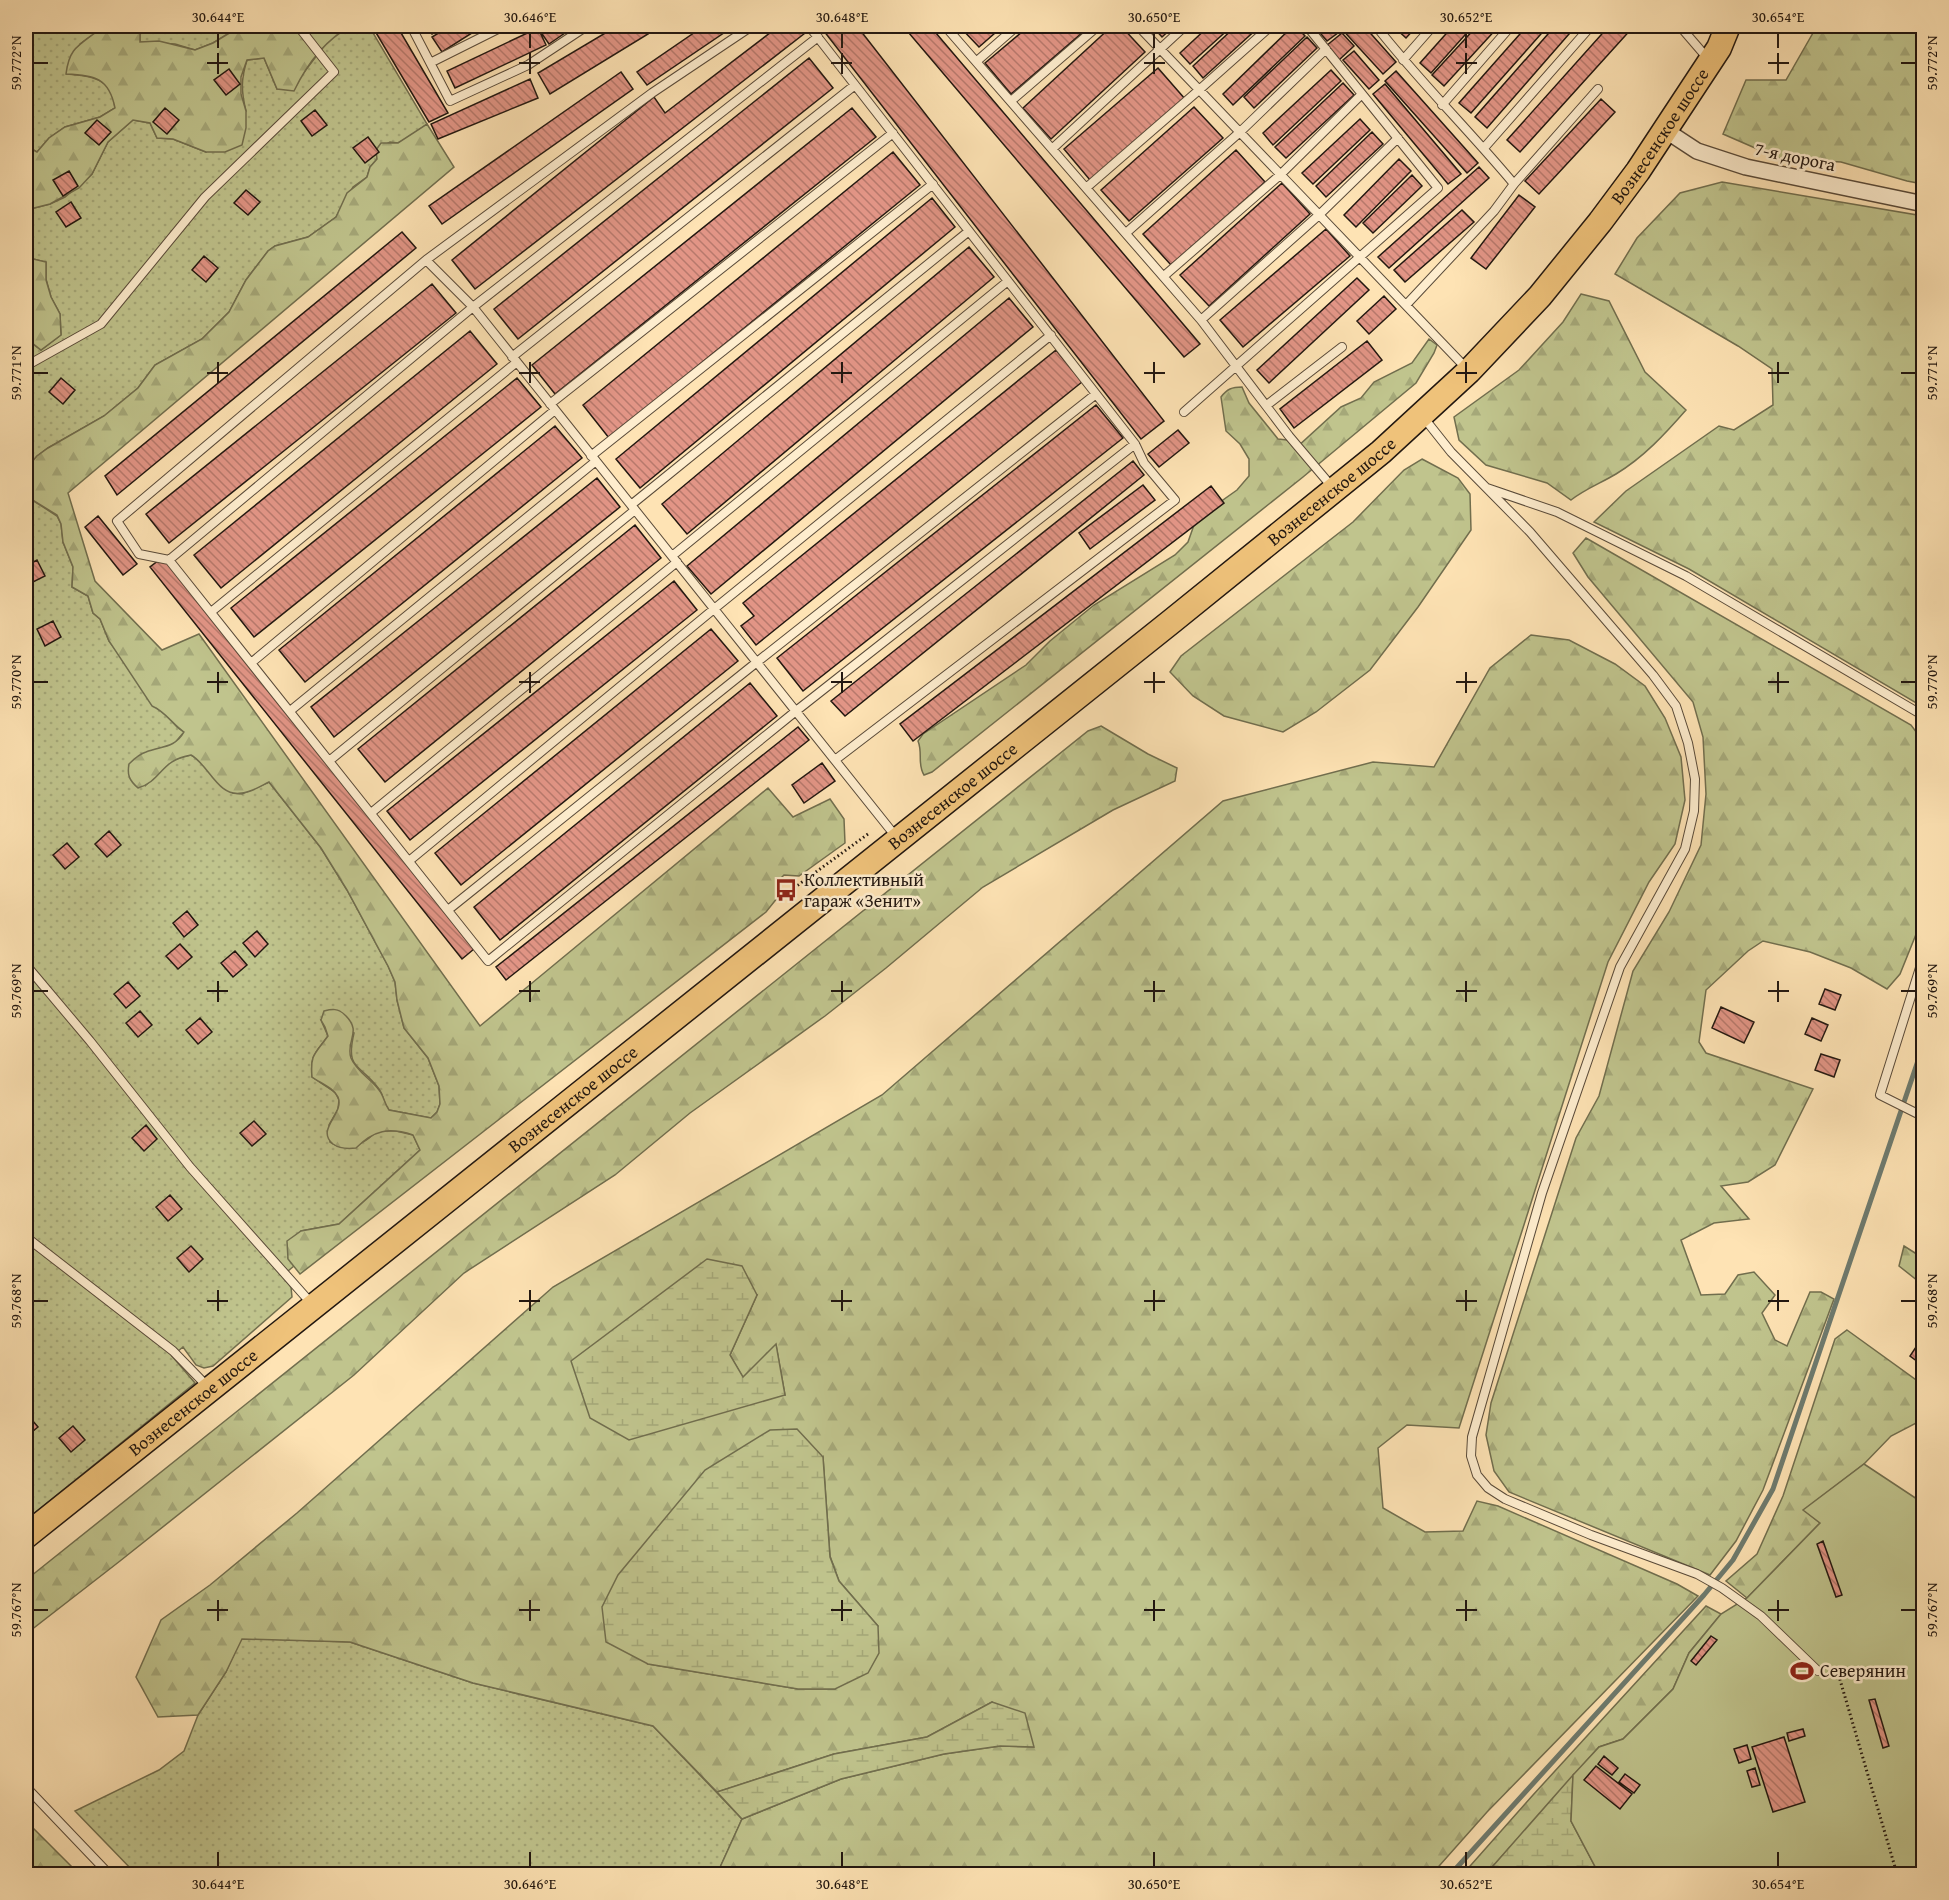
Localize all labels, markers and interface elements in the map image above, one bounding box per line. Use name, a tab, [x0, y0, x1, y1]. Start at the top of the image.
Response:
text: 30.644°E	[192, 6, 245, 27]
text: 30.646°E	[504, 6, 557, 27]
text: 30.648°E	[816, 6, 869, 27]
text: 30.650°E	[1128, 6, 1181, 27]
text: 30.652°E	[1440, 6, 1493, 27]
text: 30.654°E	[1752, 6, 1805, 27]
text: 59.772°N	[5, 35, 26, 90]
text: 59.772°N	[1921, 35, 1942, 90]
street label: Вознесенское шоссе	[1604, 63, 1715, 210]
street label: 7-я дорога	[1752, 135, 1838, 178]
text: 59.771°N	[5, 345, 26, 400]
text: 59.771°N	[1921, 345, 1942, 400]
street label: Вознесенское шоссе	[1261, 431, 1402, 552]
text: 59.770°N	[5, 654, 26, 709]
text: 59.770°N	[1921, 654, 1942, 709]
street label: Вознесенское шоссе	[882, 735, 1023, 856]
place label: Коллективный гараж «Зенит»	[804, 866, 924, 914]
bus stop icon: Коллективный гараж «Зенит»	[773, 877, 799, 903]
text: 59.769°N	[5, 963, 26, 1018]
text: 59.769°N	[1921, 963, 1942, 1018]
street label: Вознесенское шоссе	[502, 1039, 643, 1159]
text: 59.768°N	[5, 1273, 26, 1328]
text: 59.768°N	[1921, 1273, 1942, 1328]
street label: Вознесенское шоссе	[122, 1342, 264, 1462]
text: 59.767°N	[5, 1582, 26, 1637]
text: 59.767°N	[1921, 1582, 1942, 1637]
place label: Северянин	[1820, 1657, 1906, 1684]
sports icon: Северянин	[1789, 1658, 1815, 1684]
text: 30.644°E	[192, 1873, 245, 1894]
text: 30.646°E	[504, 1873, 557, 1894]
text: 30.648°E	[816, 1873, 869, 1894]
text: 30.650°E	[1128, 1873, 1181, 1894]
text: 30.652°E	[1440, 1873, 1493, 1894]
text: 30.654°E	[1752, 1873, 1805, 1894]

